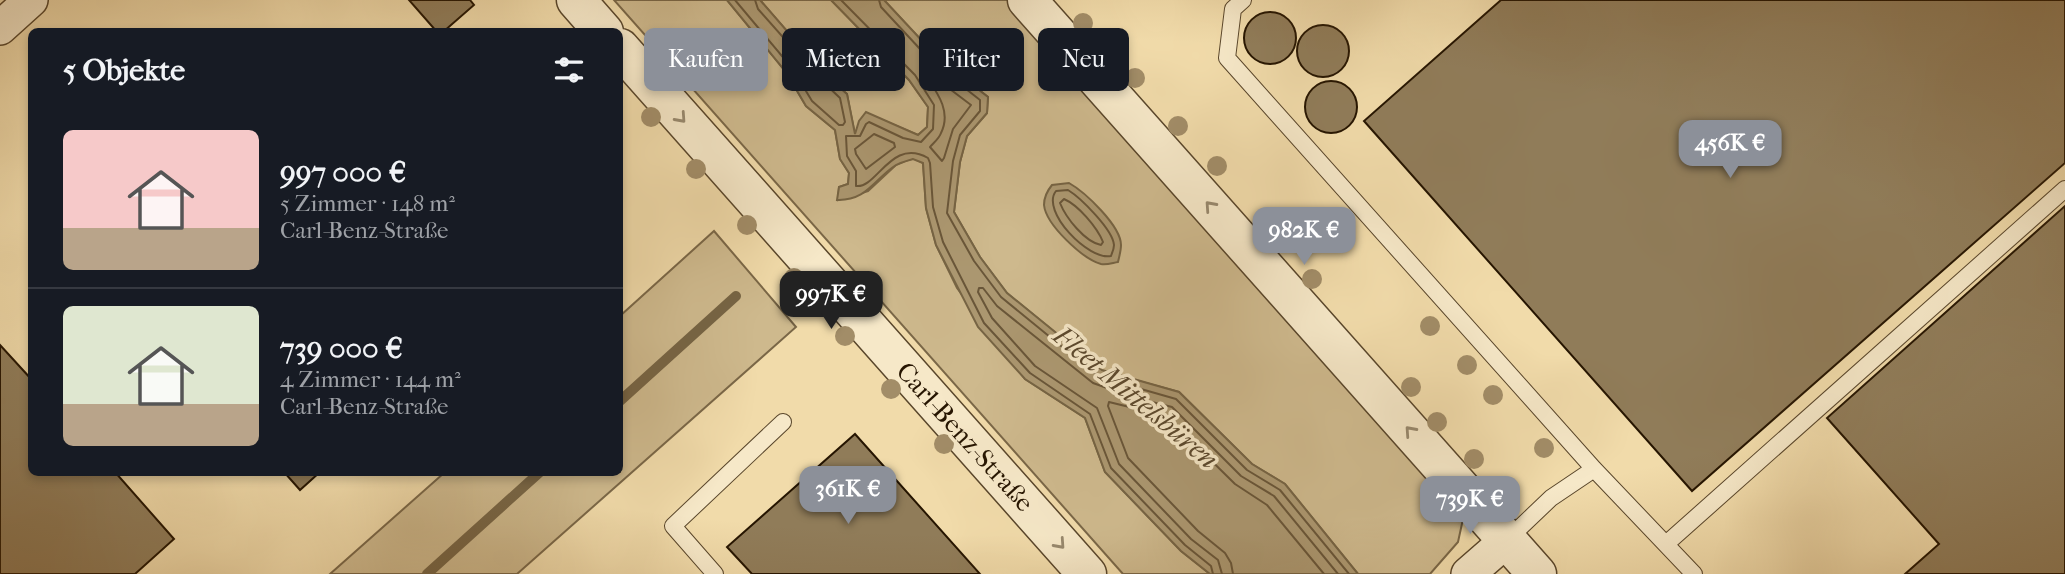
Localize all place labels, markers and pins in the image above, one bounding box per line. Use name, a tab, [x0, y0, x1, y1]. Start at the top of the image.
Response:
pin: 456K €	[1673, 120, 1787, 180]
pin: 982K €	[1247, 208, 1361, 267]
pin: 997K €	[774, 272, 888, 331]
pin: 361K €	[791, 466, 905, 526]
pin: 739K €	[1413, 476, 1527, 536]

